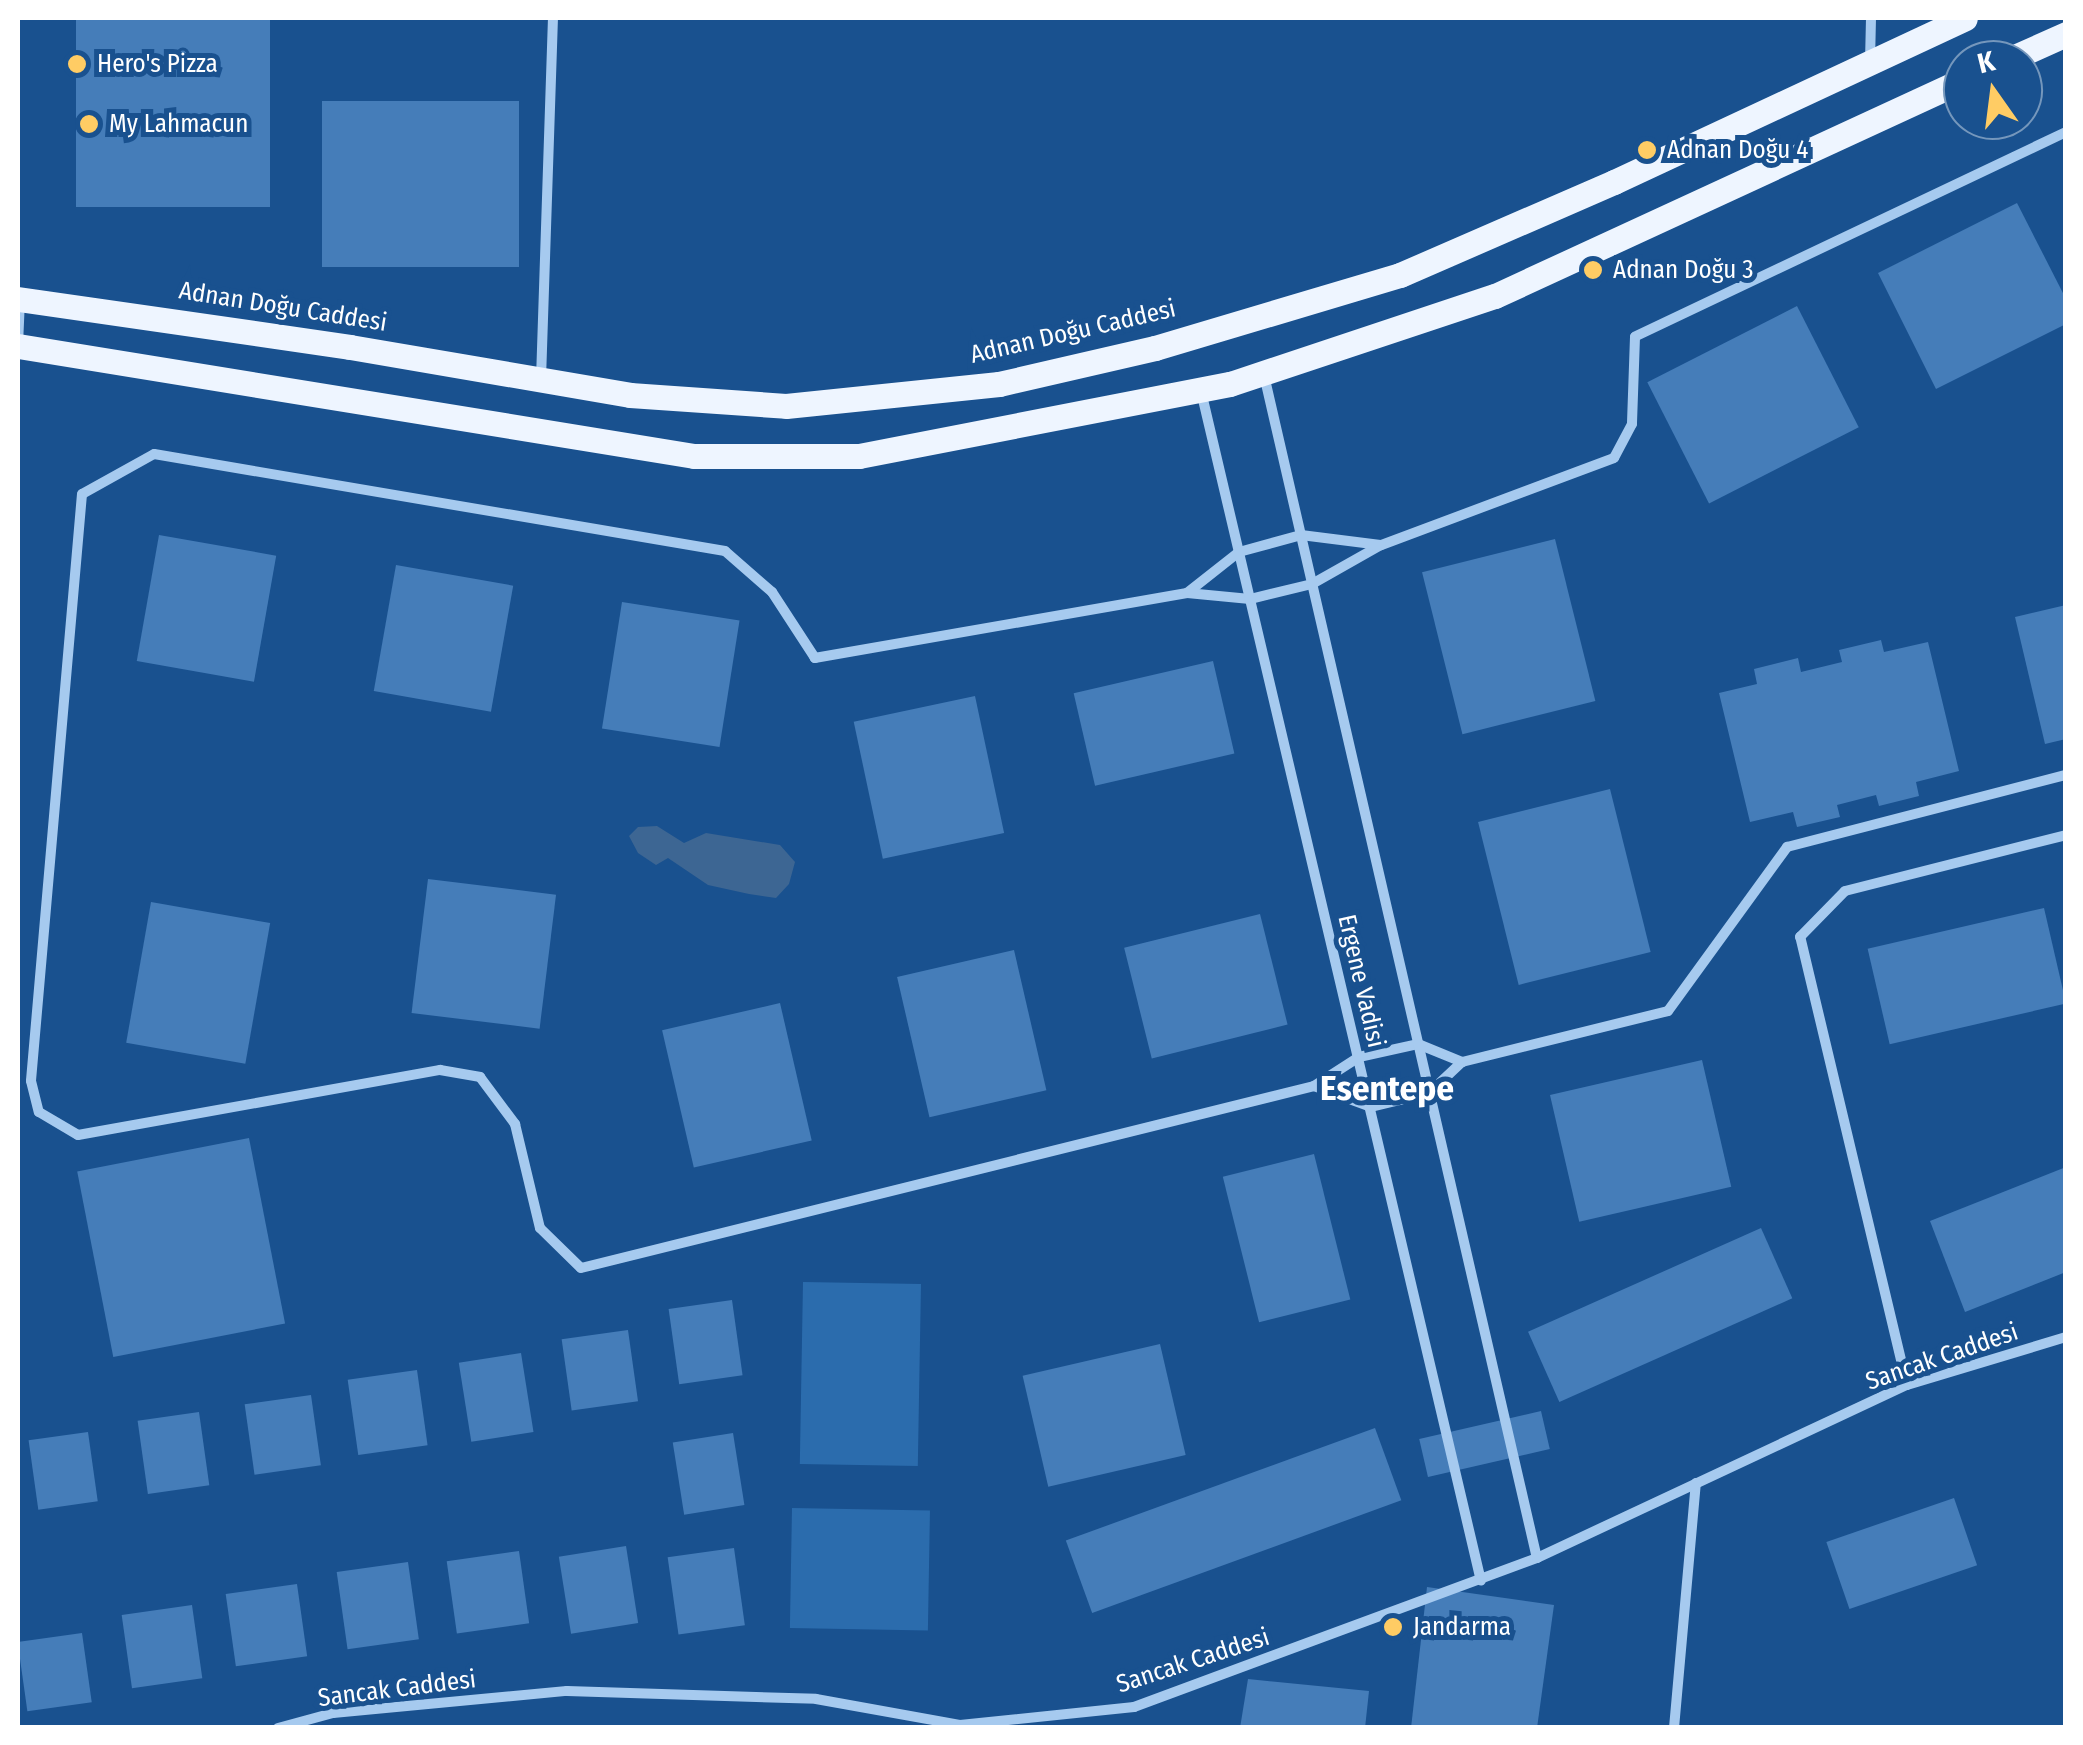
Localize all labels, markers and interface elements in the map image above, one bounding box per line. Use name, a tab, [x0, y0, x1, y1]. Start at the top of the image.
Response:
north arrow	[1943, 40, 2043, 140]
text: K	[1974, 44, 1998, 80]
place label: Hero's Pizza	[97, 49, 218, 79]
marker: Hero's Pizza	[66, 53, 88, 75]
place label: My Lahmacun	[109, 109, 248, 139]
marker: My Lahmacun	[78, 113, 100, 135]
place label: Adnan Doğu 4	[1667, 135, 1808, 165]
marker: Adnan Doğu 4	[1636, 139, 1658, 161]
place label: Adnan Doğu 3	[1613, 255, 1753, 285]
marker: Adnan Doğu 3	[1582, 259, 1604, 281]
street label: Adnan Doğu Caddesi	[177, 276, 389, 338]
street label: Adnan Doğu Caddesi	[967, 294, 1179, 370]
street label: Ergene Vadisi	[1331, 912, 1391, 1050]
district label: Esentepe	[1320, 1067, 1454, 1109]
street label: Sancak Caddesi	[1862, 1317, 2022, 1397]
place label: Jandarma	[1413, 1612, 1511, 1642]
marker: Jandarma	[1382, 1616, 1404, 1638]
street label: Sancak Caddesi	[1113, 1622, 1273, 1700]
street label: Sancak Caddesi	[316, 1664, 478, 1714]

